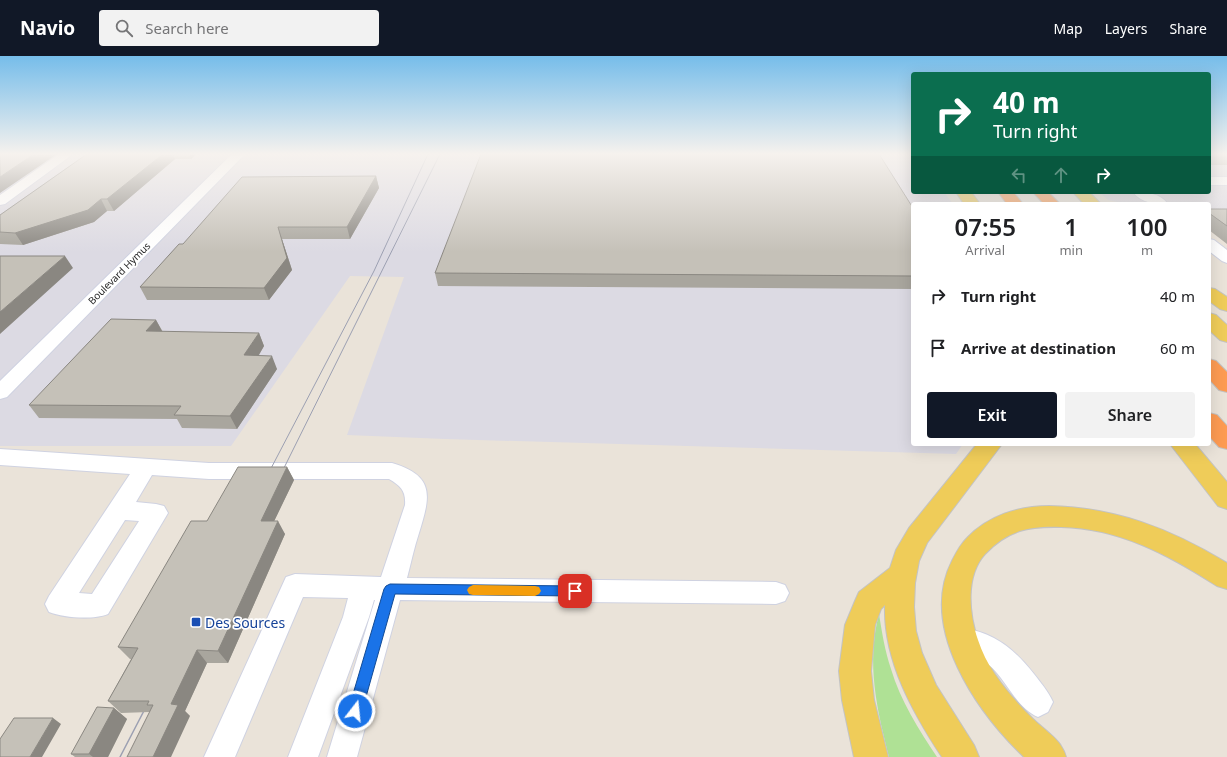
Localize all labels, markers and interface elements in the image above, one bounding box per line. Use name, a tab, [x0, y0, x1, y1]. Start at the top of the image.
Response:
search box	[99, 10, 379, 46]
text: Navio	[20, 15, 75, 41]
icon: search	[113, 17, 135, 39]
text: Search here	[145, 18, 229, 38]
text: Map	[1054, 19, 1083, 38]
text: Layers	[1105, 19, 1147, 38]
text: Share	[1169, 19, 1207, 38]
text: 40 m	[993, 83, 1060, 121]
icon: right	[927, 88, 979, 140]
text: Turn right	[993, 119, 1077, 143]
icon: left	[1008, 164, 1030, 186]
icon: ahead	[1050, 164, 1072, 186]
icon: right	[1092, 164, 1114, 186]
text: 07:55	[954, 210, 1016, 243]
text: 1	[1064, 210, 1078, 243]
text: 100	[1126, 210, 1168, 243]
street label: Boulevard Hymus	[85, 239, 153, 307]
text: Arrival	[965, 241, 1005, 259]
text: min	[1059, 241, 1083, 259]
text: m	[1141, 241, 1153, 259]
icon: right	[927, 285, 949, 307]
text: Turn right	[961, 286, 1036, 306]
text: 40 m	[1160, 286, 1195, 306]
icon: arrive	[927, 337, 949, 359]
text: Arrive at destination	[961, 338, 1116, 358]
text: 60 m	[1160, 338, 1195, 358]
button: Exit	[927, 392, 1057, 438]
button: Share	[1065, 392, 1195, 438]
pin	[558, 574, 592, 608]
icon: arrive	[564, 580, 586, 602]
place label: Des Sources	[205, 613, 285, 632]
marker: Des Sources	[190, 616, 202, 628]
position arrow	[334, 690, 376, 732]

